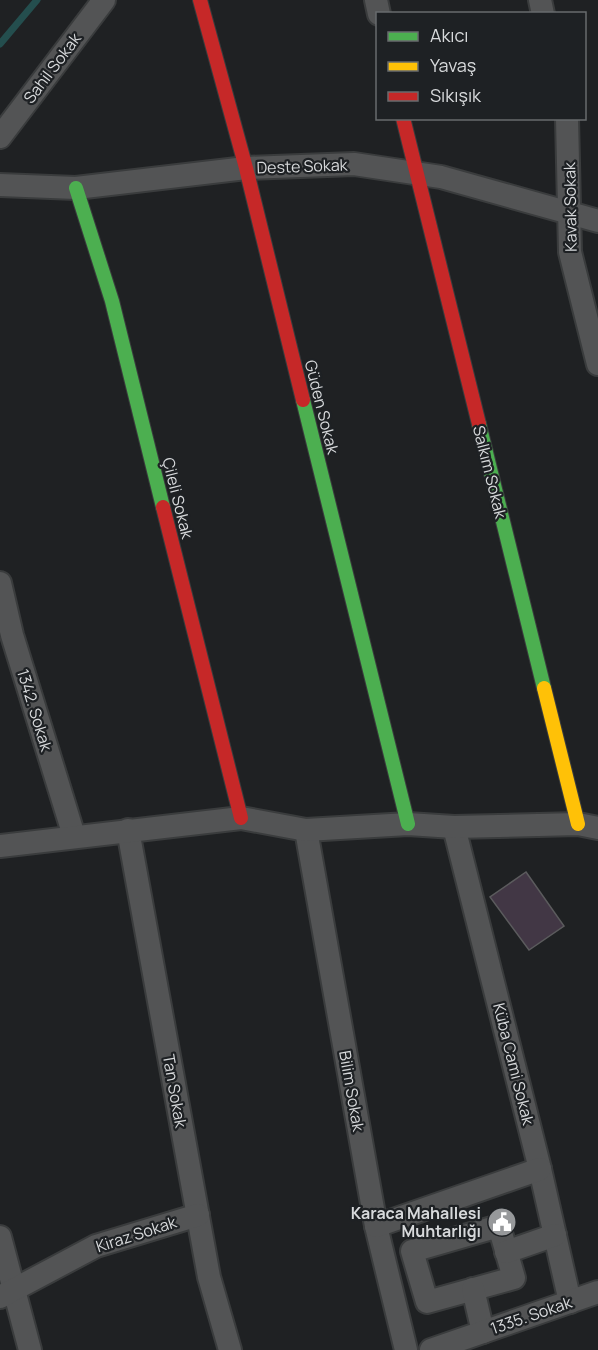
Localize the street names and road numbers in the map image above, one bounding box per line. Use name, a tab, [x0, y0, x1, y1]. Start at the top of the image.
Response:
street label: Sahil Sokak	[18, 27, 86, 108]
street label: Deste Sokak	[256, 153, 349, 179]
street label: Kavak Sokak	[558, 161, 582, 252]
street label: Güden Sokak	[300, 358, 345, 457]
street label: Salkım Sokak	[468, 423, 512, 522]
street label: Çileli Sokak	[157, 455, 199, 542]
street label: 1342. Sokak	[12, 666, 58, 755]
street label: Küba Cami Sokak	[488, 1001, 540, 1128]
street label: Bilim Sokak	[334, 1049, 370, 1134]
street label: Tan Sokak	[158, 1053, 192, 1130]
street label: Kiraz Sokak	[93, 1210, 180, 1257]
street label: 1335. Sokak	[487, 1290, 576, 1339]

